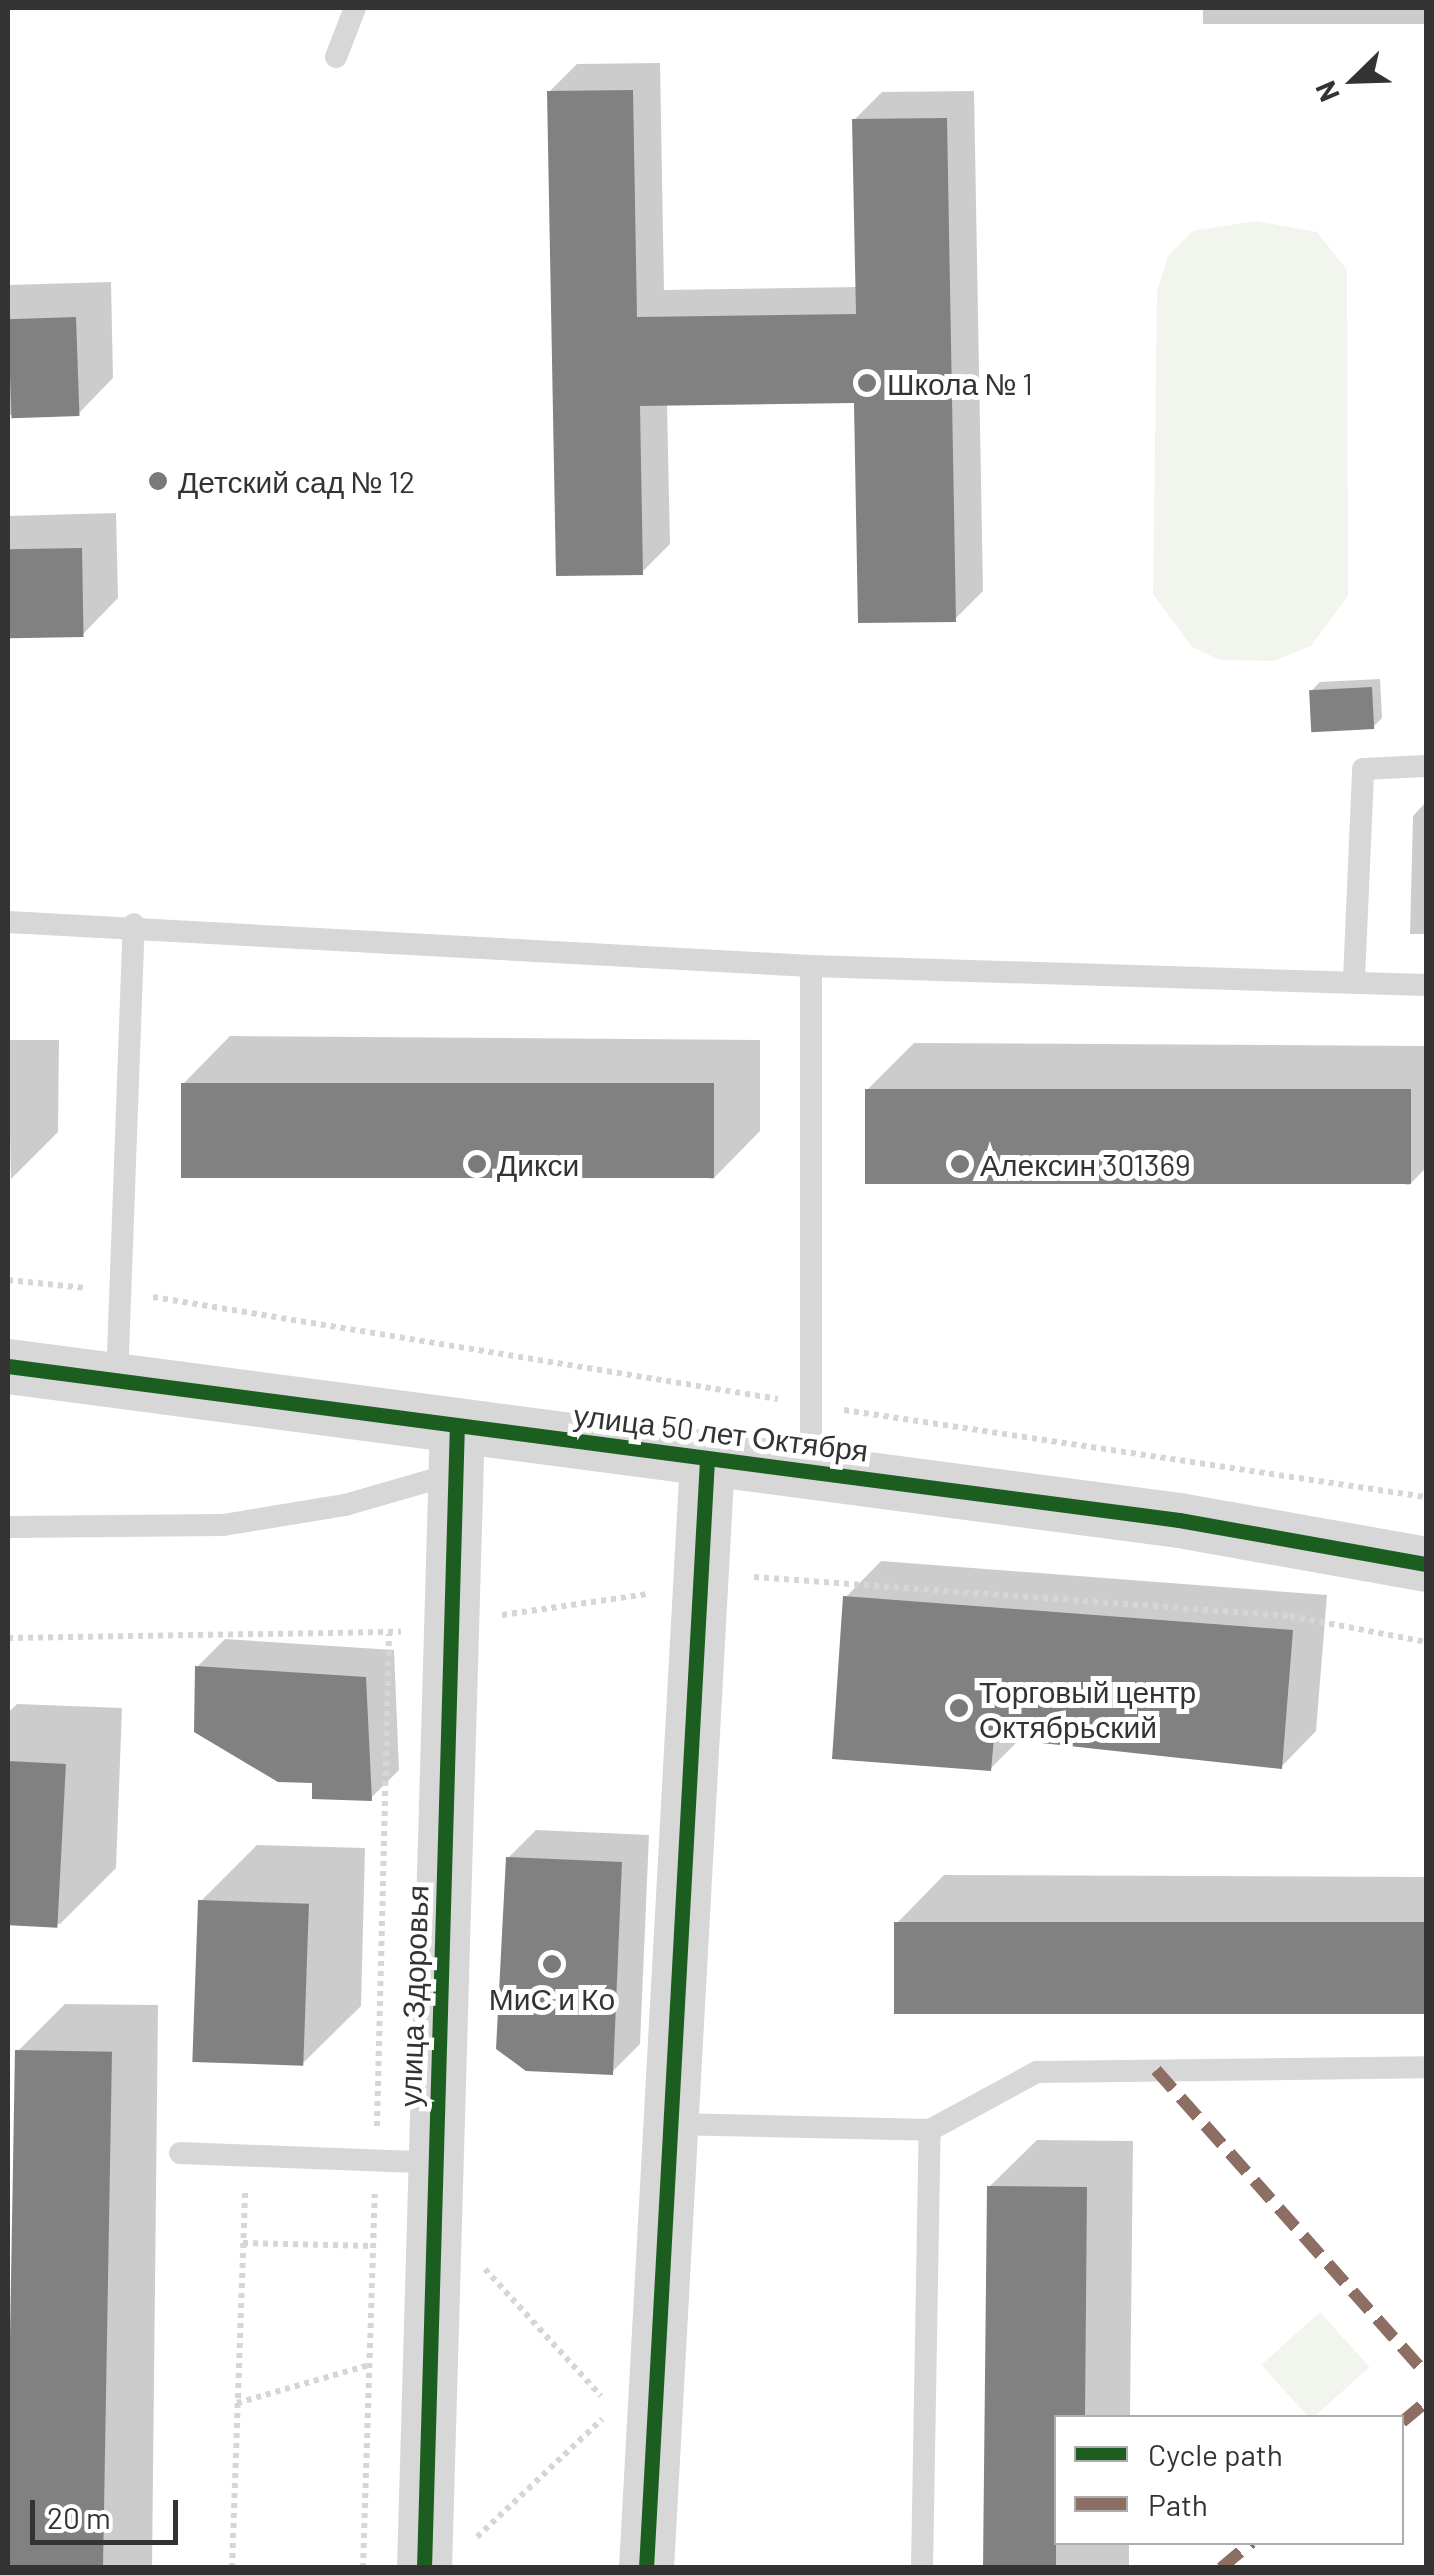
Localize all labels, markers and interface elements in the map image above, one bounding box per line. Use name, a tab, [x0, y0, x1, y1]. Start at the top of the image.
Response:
north arrow	[1304, 30, 1404, 130]
text: N	[1307, 77, 1346, 107]
place label: Школа № 1	[887, 365, 1033, 401]
marker: Школа № 1	[856, 372, 878, 394]
place label: Детский сад № 12	[178, 463, 415, 499]
marker: Детский сад № 12	[147, 470, 169, 492]
place label: Дикси	[497, 1146, 579, 1182]
place label: Алексин 301369	[980, 1146, 1191, 1182]
marker: Дикси	[466, 1153, 488, 1175]
marker: Алексин 301369	[949, 1153, 971, 1175]
street label: улица 50 лет Октября	[572, 1396, 870, 1468]
place label: Торговый центр Октябрьский	[979, 1673, 1196, 1744]
marker: Торговый центр Октябрьский	[948, 1697, 970, 1719]
street label: улица Здоровья	[391, 1884, 435, 2108]
marker: МиС и Ко	[541, 1953, 563, 1975]
place label: МиС и Ко	[489, 1980, 615, 2016]
legend	[1054, 2415, 1404, 2545]
text: Cycle path	[1148, 2436, 1283, 2472]
scale bar	[35, 2480, 182, 2542]
text: Path	[1148, 2486, 1208, 2522]
text: 20 m	[47, 2499, 111, 2535]

